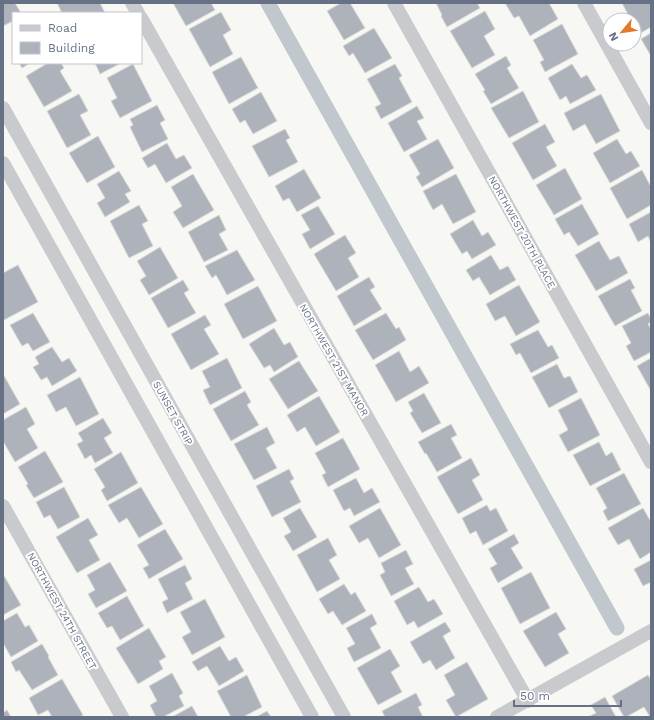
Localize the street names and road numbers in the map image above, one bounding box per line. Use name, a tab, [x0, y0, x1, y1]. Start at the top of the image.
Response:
street label: NORTHWEST 20TH PLACE	[487, 174, 557, 290]
street label: NORTHWEST 21ST MANOR	[297, 302, 371, 418]
street label: SUNSET STRIP	[151, 379, 195, 447]
street label: NORTHWEST 24TH STREET	[25, 551, 99, 671]

